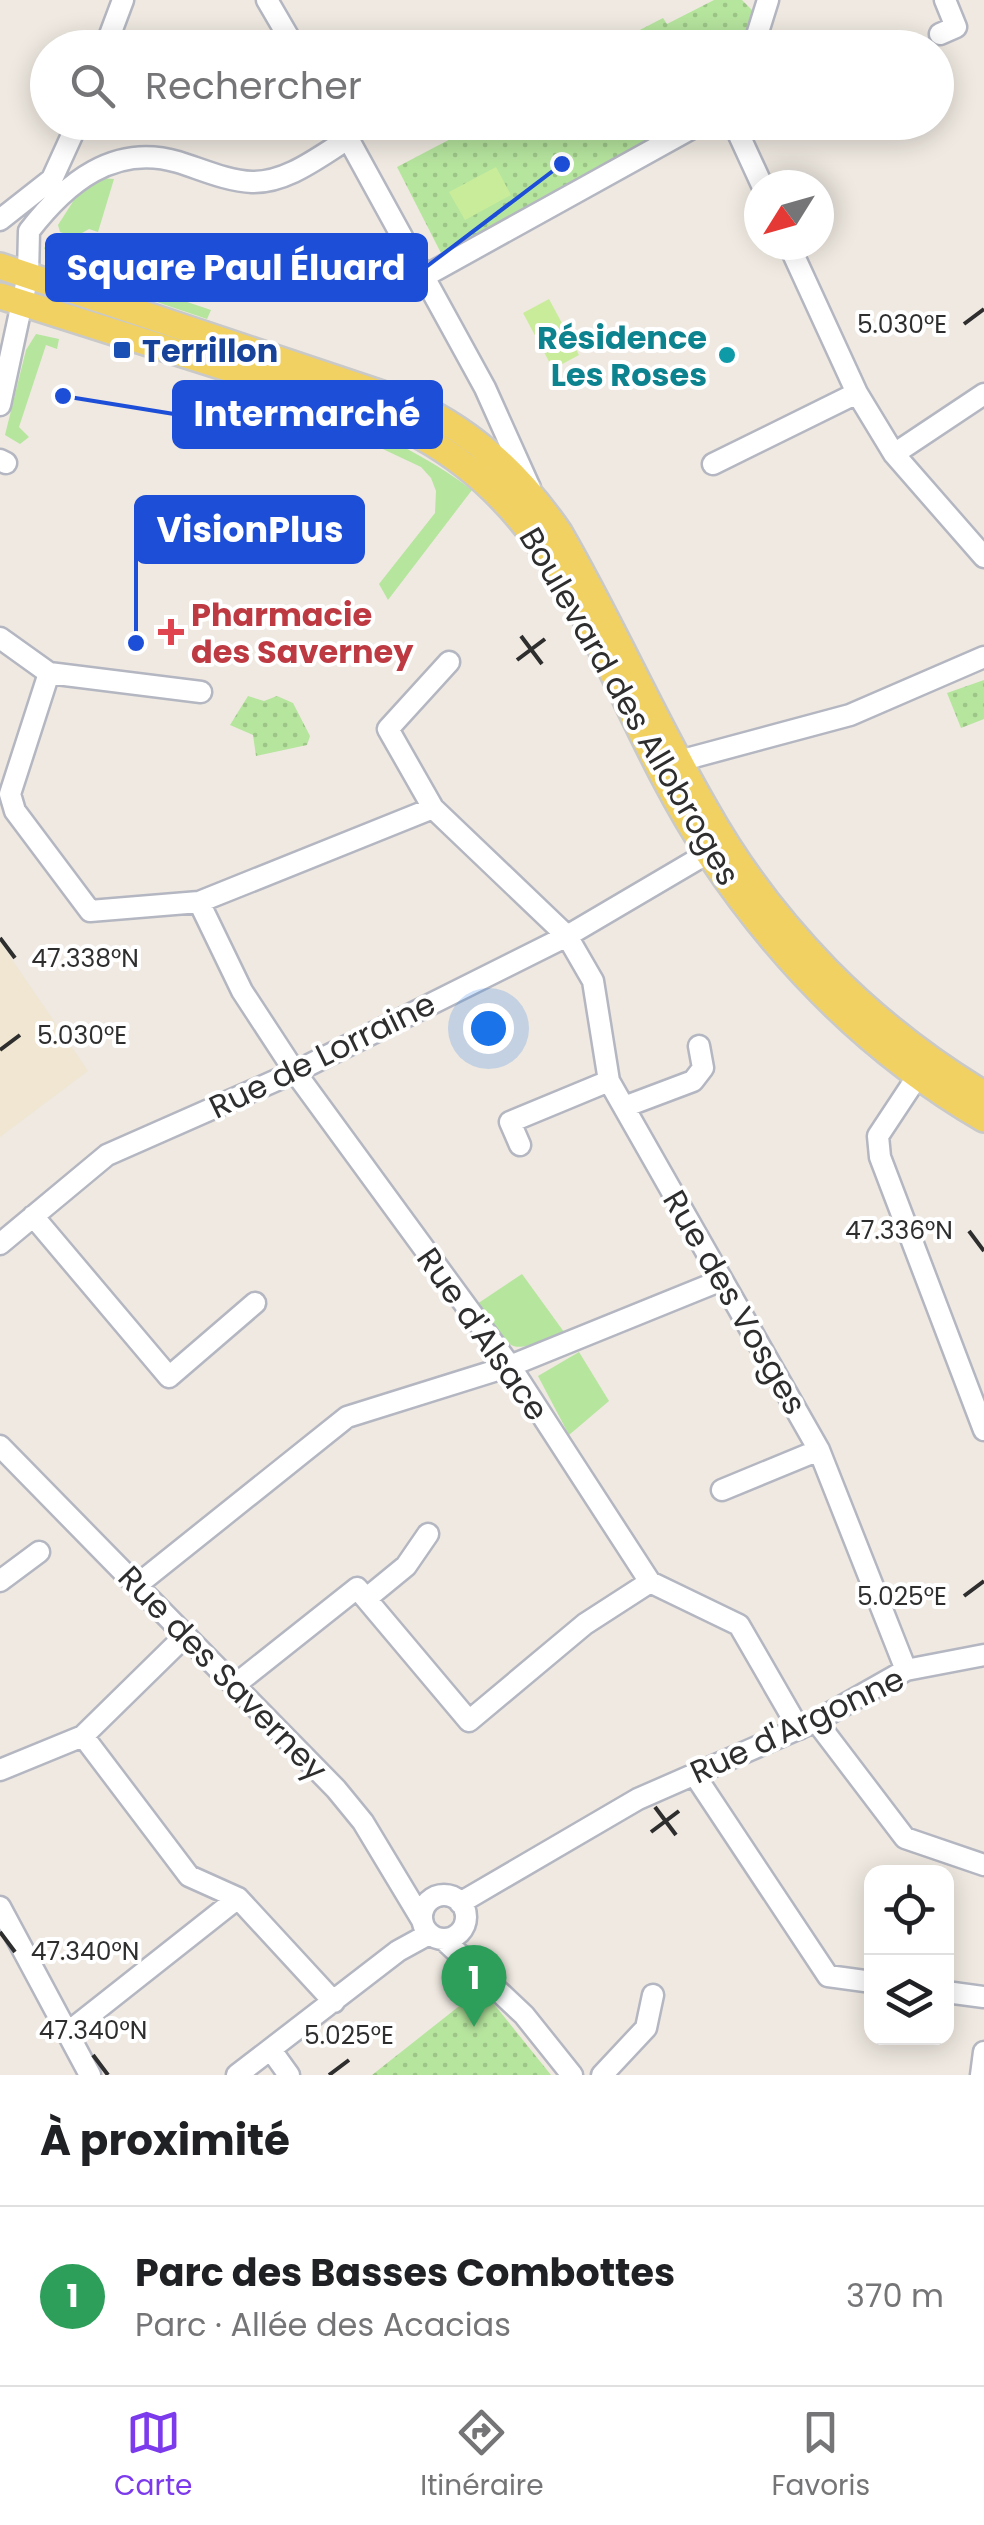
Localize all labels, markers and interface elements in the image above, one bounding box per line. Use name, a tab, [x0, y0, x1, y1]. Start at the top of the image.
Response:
search box	[30, 30, 954, 140]
icon: search	[65, 58, 120, 113]
text: Rechercher	[145, 59, 362, 112]
north arrow	[744, 170, 834, 260]
callout: Square Paul Éluard	[47, 235, 426, 300]
text: Square Paul Éluard	[67, 243, 405, 292]
text: 5.030°E	[857, 307, 947, 342]
place label: Résidence Les Roses	[537, 315, 707, 397]
place label: Terrillon	[142, 328, 278, 373]
marker: Terrillon	[111, 339, 133, 361]
marker: Résidence Les Roses	[716, 344, 738, 366]
callout: Intermarché	[174, 382, 441, 447]
text: Intermarché	[194, 389, 420, 438]
callout: VisionPlus	[136, 497, 363, 562]
text: VisionPlus	[157, 505, 343, 554]
street label: Boulevard des Allobroges	[509, 519, 751, 893]
place label: Pharmacie des Saverney	[191, 592, 414, 674]
marker: Pharmacie des Saverney	[160, 621, 182, 643]
text: 47.338°N	[31, 941, 139, 976]
street label: Rue de Lorraine	[201, 981, 443, 1129]
your location	[463, 1003, 514, 1054]
text: 5.030°E	[37, 1018, 127, 1053]
street label: Rue des Vosges	[653, 1182, 817, 1422]
text: 47.336°N	[845, 1213, 953, 1248]
street label: Rue d'Alsace	[407, 1238, 559, 1430]
street label: Rue des Saverney	[108, 1555, 338, 1791]
text: 5.025°E	[857, 1579, 947, 1614]
street label: Rue d'Argonne	[683, 1656, 911, 1794]
map controls	[864, 1865, 954, 2045]
button: locate	[864, 1865, 954, 1955]
text: 47.340°N	[31, 1934, 139, 1969]
pin: 1	[442, 1944, 506, 2027]
button: layers	[864, 1955, 954, 2045]
text: 47.340°N	[39, 2013, 147, 2048]
text: 5.025°E	[304, 2018, 394, 2053]
text: À proximité	[40, 2111, 290, 2170]
text: Parc des Basses Combottes	[135, 2246, 675, 2299]
text: 1	[66, 2273, 79, 2318]
text: 370 m	[846, 2273, 944, 2318]
text: Parc · Allée des Acacias	[135, 2302, 511, 2347]
tab: Carte	[114, 2405, 192, 2507]
tab: Itinéraire	[420, 2405, 544, 2507]
tab: Favoris	[771, 2405, 870, 2507]

